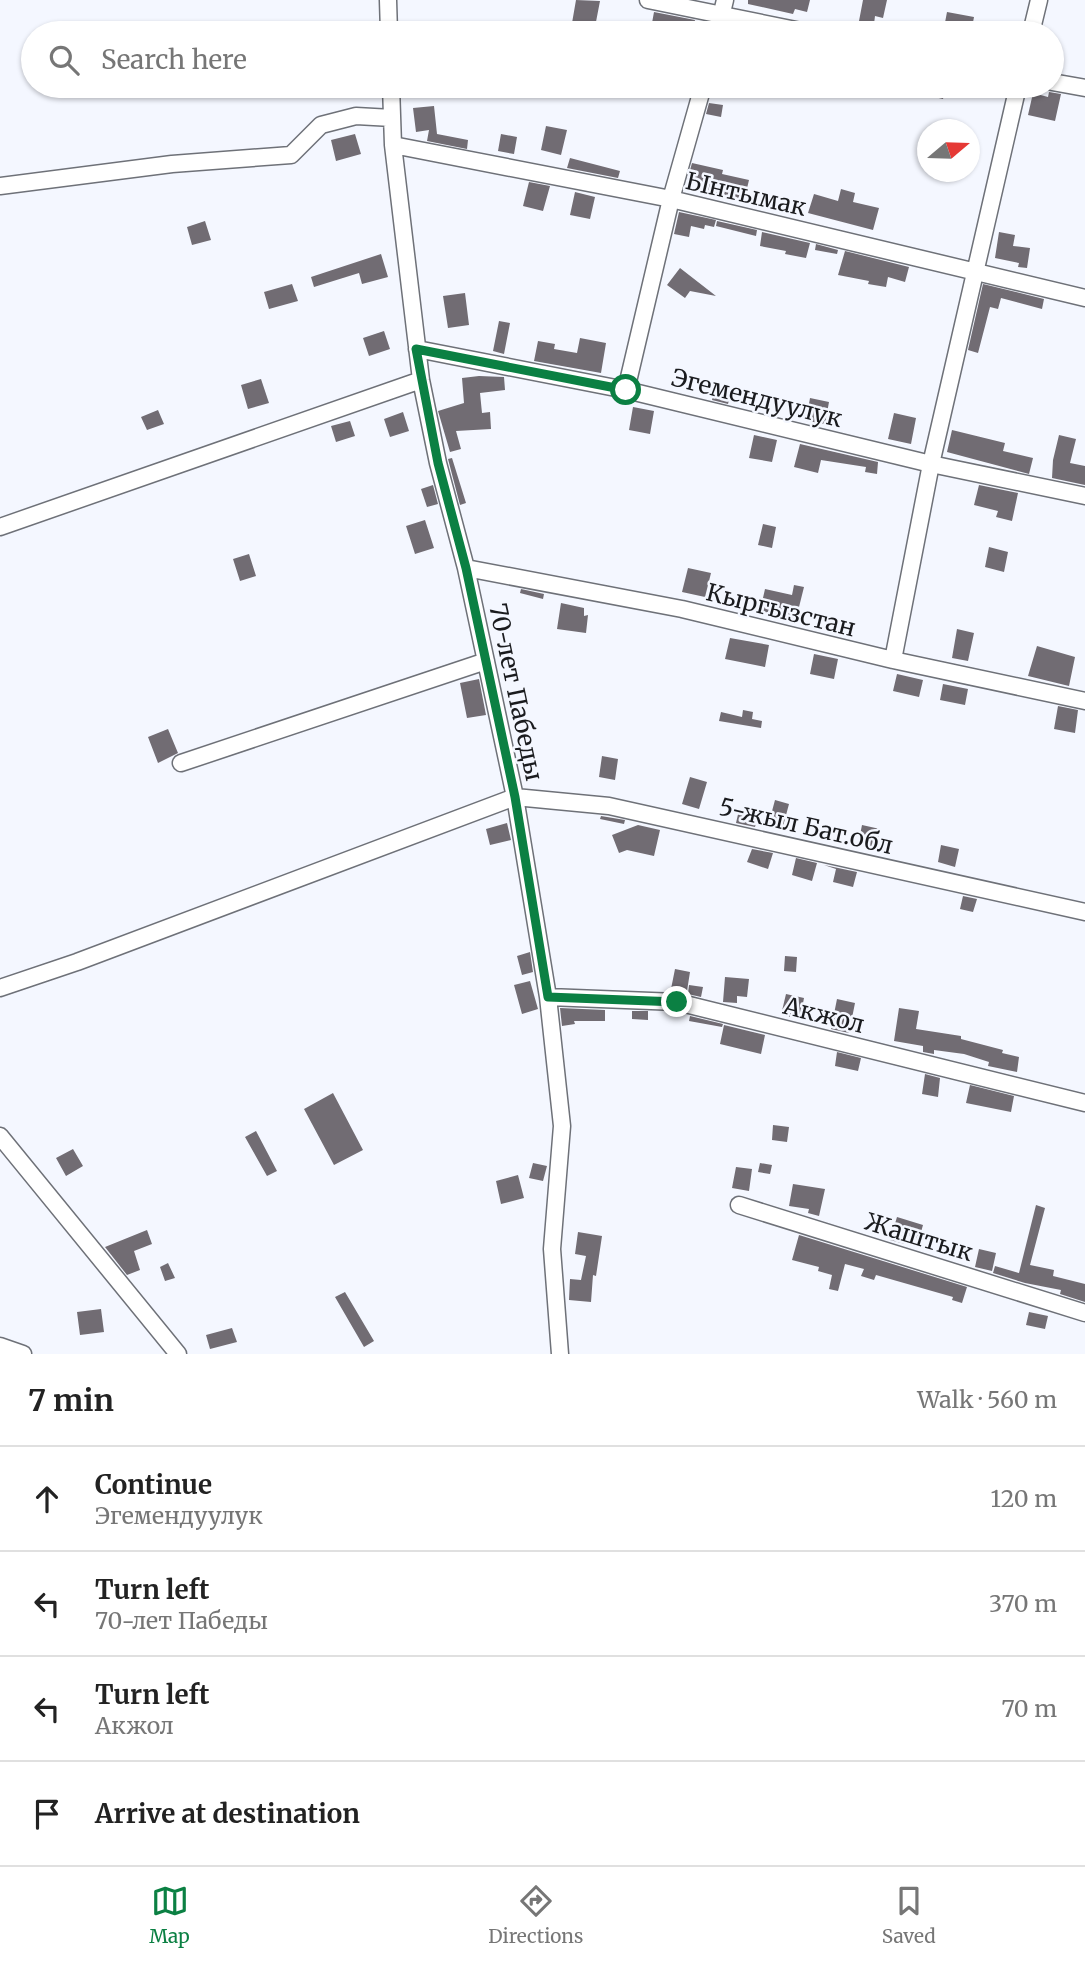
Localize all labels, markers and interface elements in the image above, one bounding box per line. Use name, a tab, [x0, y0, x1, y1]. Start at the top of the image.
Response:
search box	[21, 21, 1064, 98]
icon: search	[45, 41, 83, 79]
text: Search here	[101, 43, 247, 76]
north arrow	[917, 119, 980, 182]
street label: Ынтымак	[683, 165, 809, 223]
street label: Эгемендуулук	[668, 362, 846, 434]
route start	[610, 374, 641, 405]
street label: Кыргызстан	[703, 576, 859, 644]
street label: 70-лет Пабеды	[482, 600, 550, 784]
street label: 5-жыл Бат.обл	[716, 791, 896, 861]
route end	[661, 986, 692, 1017]
street label: Акжол	[779, 990, 868, 1040]
street label: Жаштык	[861, 1206, 977, 1268]
text: 7 min	[28, 1381, 114, 1419]
text: Walk · 560 m	[917, 1385, 1057, 1414]
text: Continue	[95, 1468, 212, 1501]
icon: ahead	[28, 1480, 66, 1518]
text: 120 m	[991, 1484, 1057, 1513]
text: Эгемендуулук	[95, 1501, 263, 1530]
text: Turn left	[95, 1573, 209, 1606]
icon: left	[28, 1585, 66, 1623]
text: 370 m	[989, 1589, 1057, 1618]
text: 70-лет Пабеды	[95, 1606, 268, 1635]
text: Turn left	[95, 1678, 209, 1711]
icon: left	[28, 1690, 66, 1728]
text: 70 m	[1001, 1694, 1057, 1723]
text: Акжол	[95, 1711, 174, 1740]
icon: arrive	[28, 1795, 66, 1833]
text: Arrive at destination	[95, 1797, 360, 1830]
tab: Map	[149, 1882, 190, 1948]
tab: Directions	[488, 1882, 583, 1948]
tab: Saved	[882, 1882, 936, 1948]

